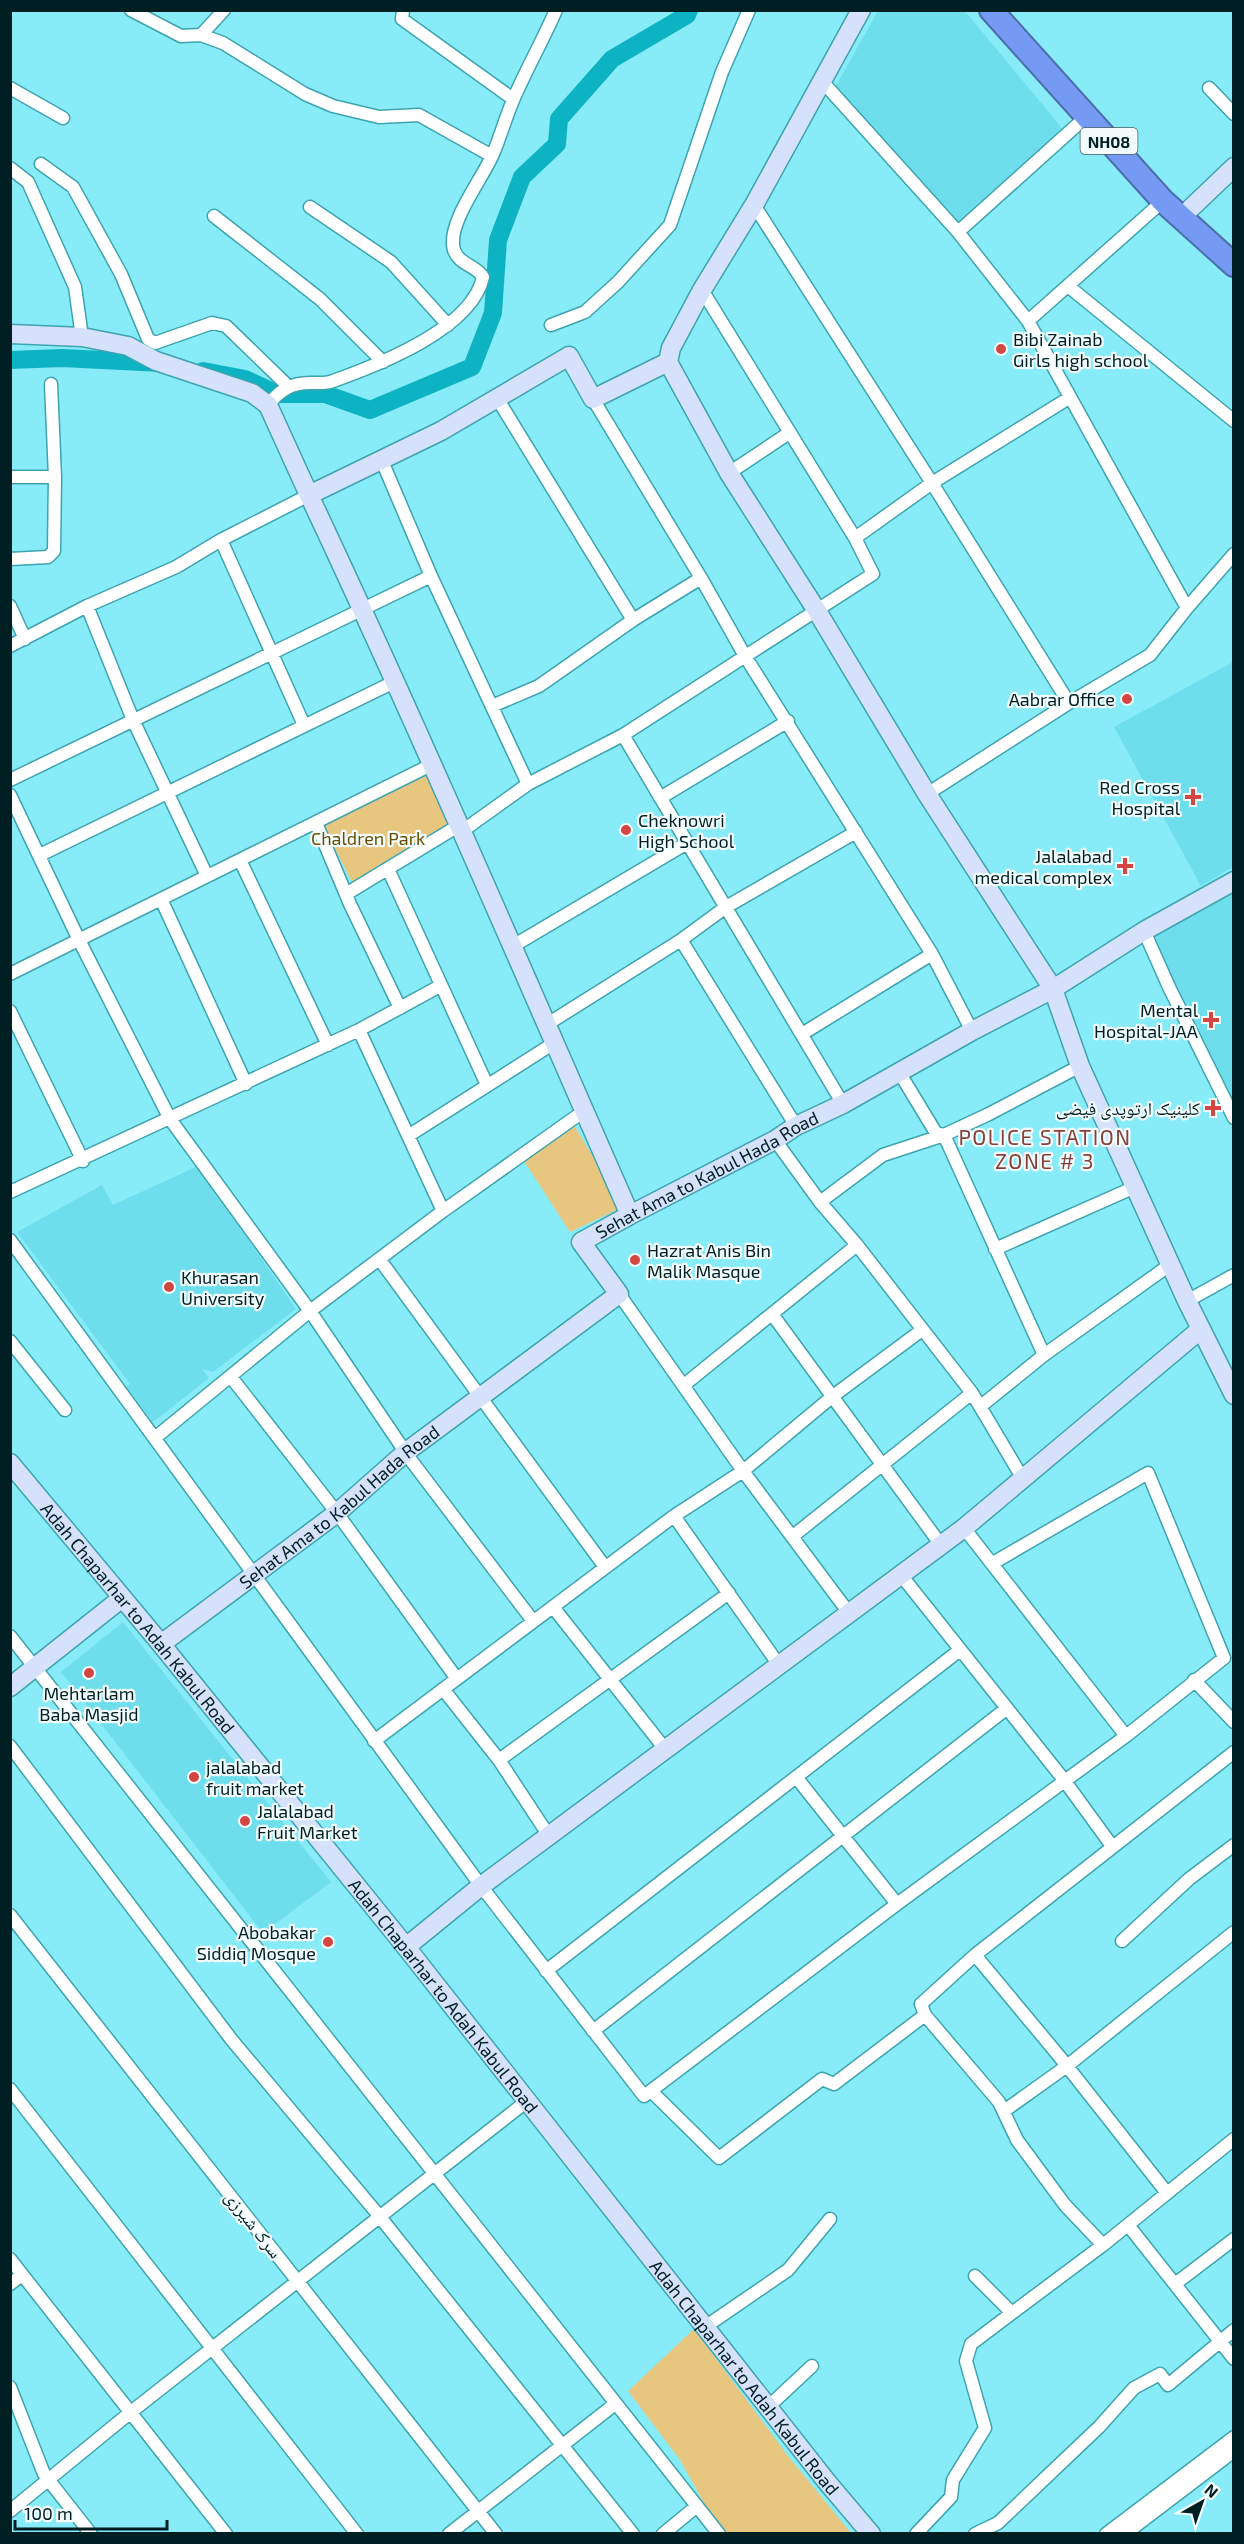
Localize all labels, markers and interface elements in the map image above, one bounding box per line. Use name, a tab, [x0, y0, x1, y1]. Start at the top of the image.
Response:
road number: NH08	[1080, 128, 1138, 154]
place label: Bibi Zainab Girls high school	[1013, 328, 1149, 371]
marker: Bibi Zainab Girls high school	[994, 342, 1008, 356]
place label: Aabrar Office	[1009, 688, 1115, 710]
marker: Aabrar Office	[1120, 692, 1134, 706]
place label: Red Cross Hospital	[1099, 776, 1181, 819]
marker: Red Cross Hospital	[1184, 788, 1202, 806]
place label: Cheknowri High School	[638, 809, 735, 852]
marker: Cheknowri High School	[619, 823, 633, 837]
park label: Chaldren Park	[311, 827, 425, 849]
place label: Jalalabad medical complex	[975, 845, 1112, 888]
marker: Jalalabad medical complex	[1116, 857, 1134, 875]
place label: Mental Hospital-JAA	[1094, 999, 1199, 1042]
marker: Mental Hospital-JAA	[1202, 1011, 1220, 1029]
place label: کلینیک ارتوپدی فیضی	[1056, 1097, 1201, 1120]
marker: کلینیک ارتوپدی فیضی	[1204, 1099, 1222, 1117]
street label: Sehat Ama to Kabul Hada Road	[591, 1106, 822, 1243]
district label: POLICE STATION ZONE # 3	[958, 1124, 1132, 1173]
place label: Hazrat Anis Bin Malik Masque	[647, 1239, 771, 1282]
marker: Hazrat Anis Bin Malik Masque	[628, 1253, 642, 1267]
place label: Khurasan University	[181, 1266, 265, 1309]
marker: Khurasan University	[162, 1280, 176, 1294]
street label: Sehat Ama to Kabul Hada Road	[235, 1420, 443, 1593]
street label: Adah Chaparhar to Adah Kabul Road	[36, 1498, 240, 1738]
marker: Mehtarlam Baba Masjid	[82, 1666, 96, 1680]
place label: Mehtarlam Baba Masjid	[39, 1682, 139, 1725]
place label: jalalabad fruit market	[206, 1756, 304, 1799]
marker: jalalabad fruit market	[187, 1770, 201, 1784]
place label: Jalalabad Fruit Market	[257, 1800, 358, 1843]
marker: Jalalabad Fruit Market	[238, 1814, 252, 1828]
street label: Adah Chaparhar to Adah Kabul Road	[344, 1874, 543, 2117]
place label: Abobakar Siddiq Mosque	[197, 1921, 316, 1964]
marker: Abobakar Siddiq Mosque	[321, 1935, 335, 1949]
street label: سرک شیرزی	[220, 2186, 287, 2263]
street label: Adah Chaparhar to Adah Kabul Road	[645, 2255, 844, 2499]
north arrow	[1172, 2472, 1232, 2532]
text: N	[1201, 2479, 1222, 2501]
scale bar	[15, 2493, 166, 2531]
text: 100 m	[24, 2502, 73, 2524]

